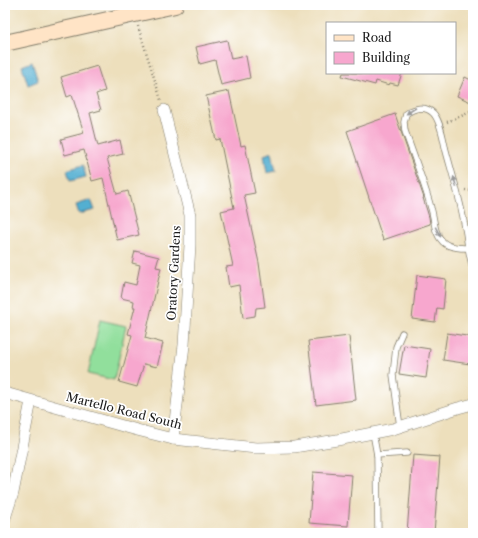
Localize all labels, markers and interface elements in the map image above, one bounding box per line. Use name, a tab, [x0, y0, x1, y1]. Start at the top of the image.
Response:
legend	[326, 22, 456, 74]
text: Road	[362, 30, 392, 45]
text: Building	[362, 50, 410, 65]
one-way arrow	[405, 108, 417, 115]
one-way arrow	[452, 176, 458, 188]
street label: Oratory Gardens	[164, 225, 183, 321]
one-way arrow	[435, 227, 441, 238]
street label: Martello Road South	[65, 389, 184, 432]

